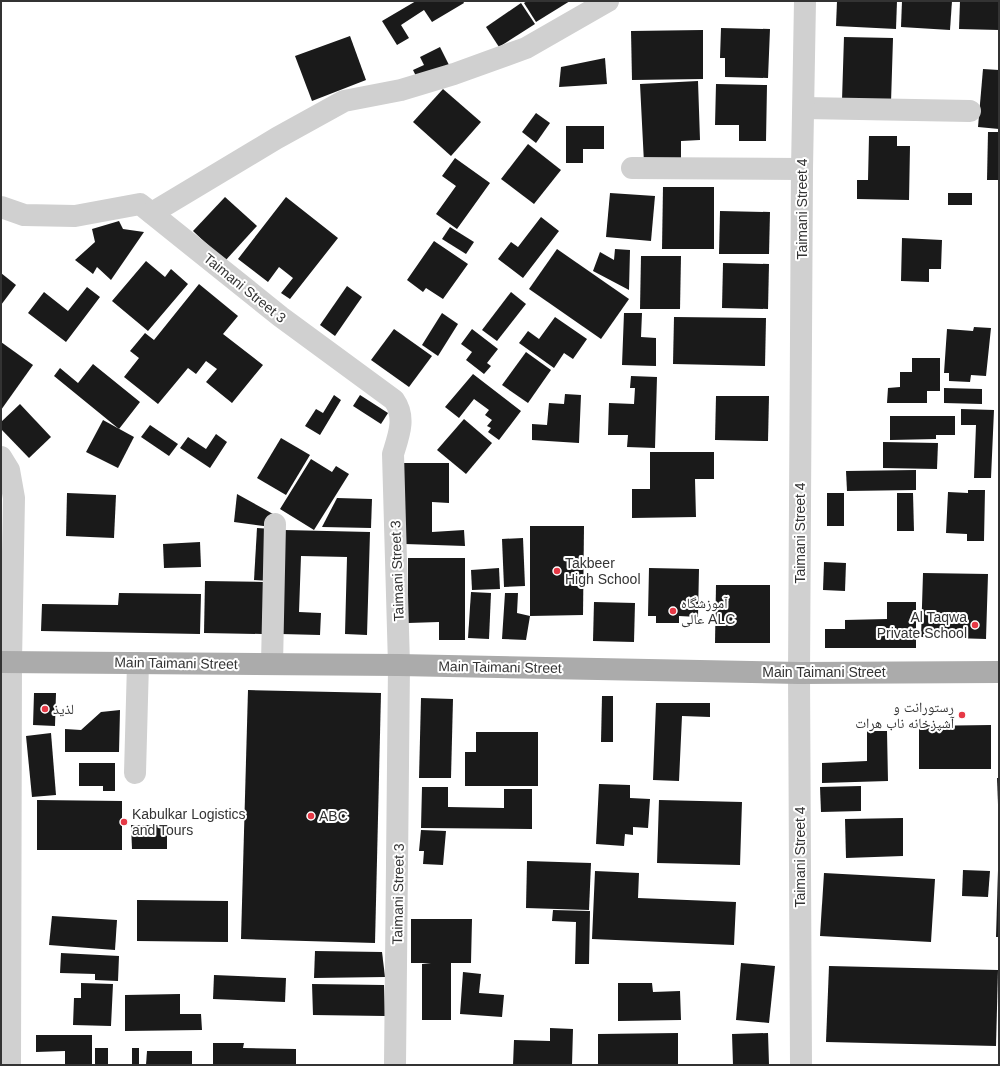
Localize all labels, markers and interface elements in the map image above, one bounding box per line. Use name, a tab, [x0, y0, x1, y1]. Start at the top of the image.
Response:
street label: Taimani Street 4	[794, 158, 810, 260]
street label: Taimani Street 3	[201, 250, 290, 326]
street label: Taimani Street 4	[792, 482, 808, 584]
street label: Taimani Street 3	[387, 520, 407, 622]
place label: Takbeer High School	[565, 555, 641, 587]
marker: Takbeer High School	[552, 566, 562, 576]
place label: آموزشگاه عالی ALC	[681, 595, 735, 628]
marker: آموزشگاه عالی ALC	[668, 606, 678, 616]
place label: Al Taqwa Private School	[877, 609, 967, 641]
marker: Al Taqwa Private School	[970, 620, 980, 630]
street label: Main Taimani Street	[114, 654, 238, 672]
street label: Main Taimani Street	[438, 658, 562, 676]
street label: Main Taimani Street	[762, 664, 886, 680]
place label: رستورانت و آشپزخانه ناب هرات	[855, 699, 954, 732]
place label: لذیذ	[53, 701, 74, 717]
marker: لذیذ	[40, 704, 50, 714]
marker: رستورانت و آشپزخانه ناب هرات	[957, 710, 967, 720]
place label: Kabulkar Logistics and Tours	[132, 806, 246, 838]
street label: Taimani Street 4	[792, 806, 808, 908]
place label: ABC	[319, 808, 348, 824]
marker: ABC	[306, 811, 316, 821]
marker: Kabulkar Logistics and Tours	[119, 817, 129, 827]
street label: Taimani Street 3	[389, 843, 407, 945]

